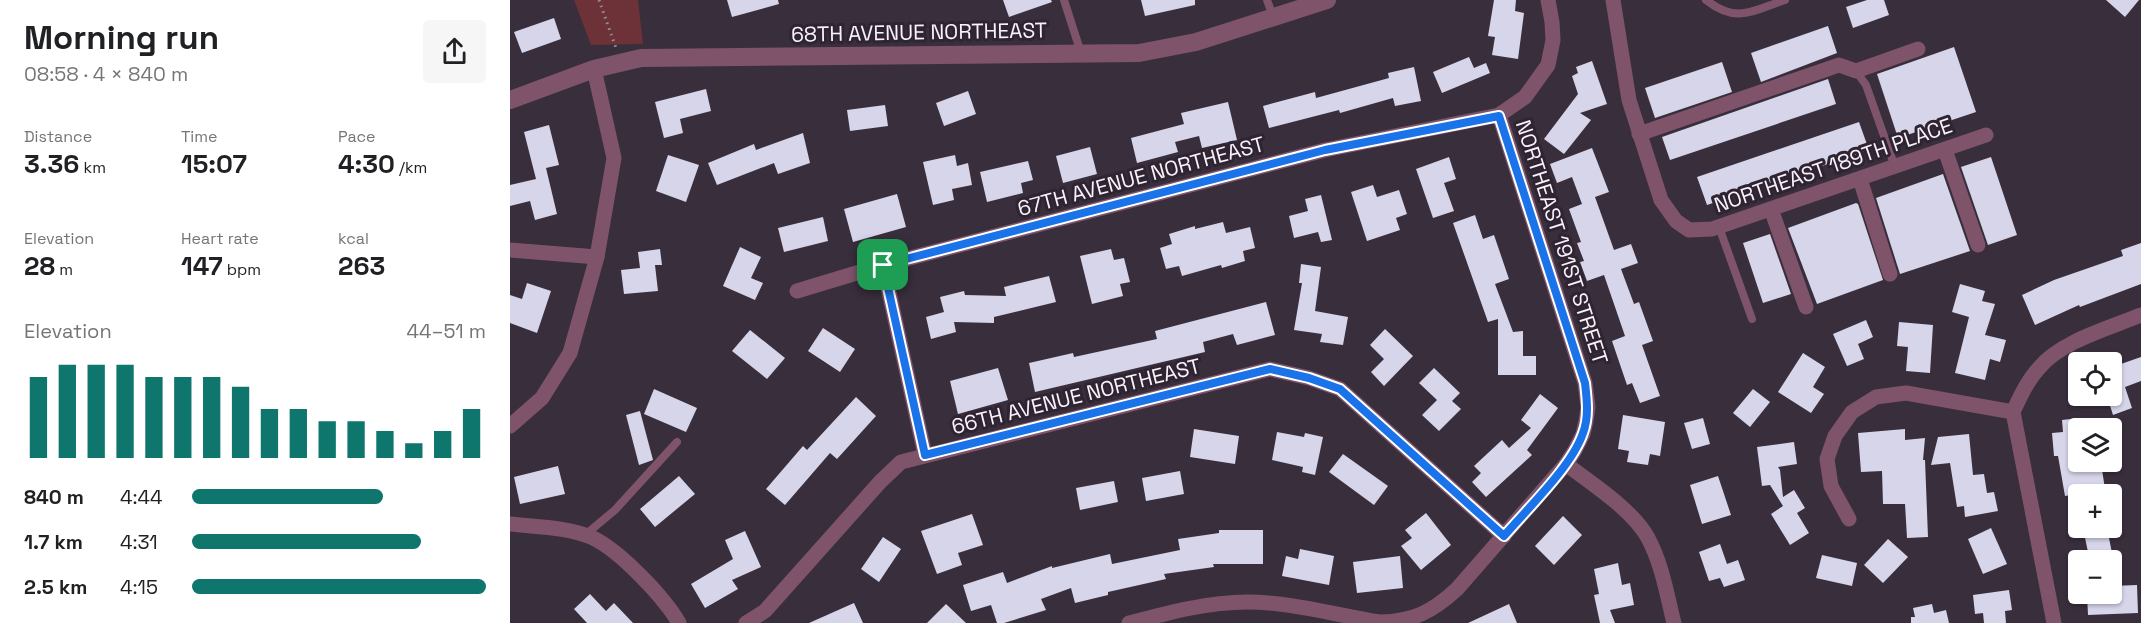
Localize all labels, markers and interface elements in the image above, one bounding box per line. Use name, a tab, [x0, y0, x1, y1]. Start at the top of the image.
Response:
street label: 68TH AVENUE NORTHEAST	[791, 16, 1047, 48]
text: Morning run	[24, 17, 219, 59]
button: share	[423, 20, 486, 83]
text: 08:58 · 4 × 840 m	[24, 61, 188, 87]
street label: NORTHEAST 189TH PLACE	[1710, 111, 1956, 219]
street label: NORTHEAST 191ST STREET	[1510, 116, 1614, 368]
text: Distance	[24, 126, 92, 147]
text: Time	[181, 126, 217, 147]
text: Pace	[338, 126, 375, 147]
street label: 67TH AVENUE NORTHEAST	[1015, 130, 1267, 222]
text: 3.36	[24, 147, 79, 181]
text: 15:07	[181, 147, 247, 181]
text: 4:30	[338, 147, 395, 181]
text: km	[79, 157, 106, 178]
text: /km	[395, 157, 427, 178]
text: Elevation	[24, 228, 94, 249]
text: Heart rate	[181, 228, 259, 249]
text: kcal	[338, 228, 369, 249]
pin	[857, 239, 908, 290]
icon: arrive	[866, 248, 899, 281]
text: 28	[24, 249, 55, 283]
text: 147	[181, 249, 223, 283]
text: 263	[338, 249, 385, 283]
text: m	[55, 259, 73, 280]
text: bpm	[223, 259, 261, 280]
text: Elevation	[24, 318, 112, 344]
text: 44–51 m	[406, 318, 486, 344]
street label: 66TH AVENUE NORTHEAST	[949, 352, 1203, 440]
map controls	[2068, 352, 2122, 604]
button: locate	[2068, 352, 2122, 406]
button: layers	[2068, 418, 2122, 472]
text: 840 m	[24, 484, 84, 510]
text: 4:44	[120, 484, 163, 510]
button: +	[2068, 484, 2122, 538]
text: 1.7 km	[24, 529, 83, 555]
text: 4:31	[120, 529, 158, 555]
button: −	[2068, 550, 2122, 604]
text: 2.5 km	[24, 574, 87, 600]
text: 4:15	[120, 574, 158, 600]

